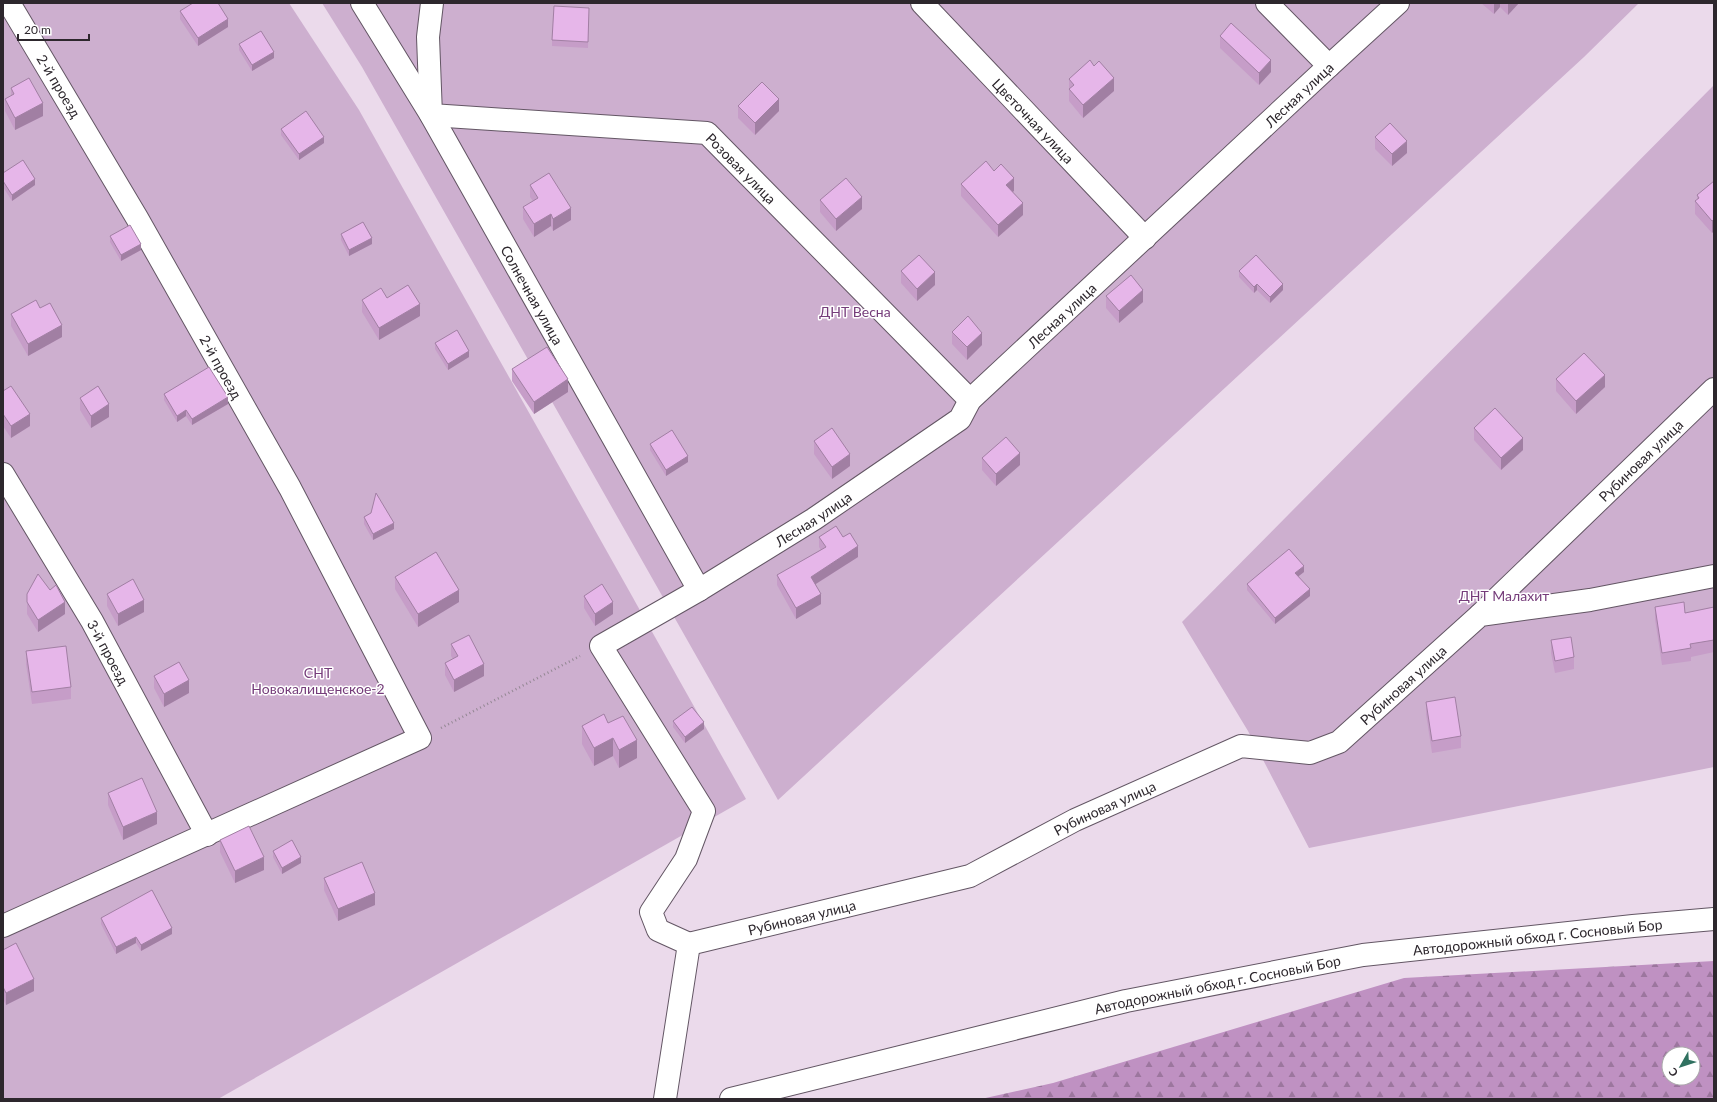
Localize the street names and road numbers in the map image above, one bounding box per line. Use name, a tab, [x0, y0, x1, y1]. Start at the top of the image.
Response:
street label: 2-й проезд	[33, 51, 85, 121]
street label: Лесная улица	[1260, 58, 1337, 131]
street label: Цветочная улица	[989, 75, 1078, 167]
street label: Розовая улица	[703, 129, 780, 207]
street label: Солнечная улица	[498, 242, 567, 347]
street label: Лесная улица	[1023, 279, 1099, 352]
street label: 2-й проезд	[196, 332, 246, 402]
street label: Рубиновая улица	[1595, 416, 1686, 505]
street label: Лесная улица	[771, 488, 854, 550]
street label: 3-й проезд	[84, 617, 133, 688]
street label: Рубиновая улица	[1356, 641, 1449, 728]
street label: Рубиновая улица	[1050, 777, 1158, 838]
street label: Рубиновая улица	[746, 895, 857, 938]
street label: Автодорожный обход г. Сосновый Бор	[1412, 915, 1663, 958]
street label: Автодорожный обход г. Сосновый Бор	[1093, 951, 1342, 1017]

